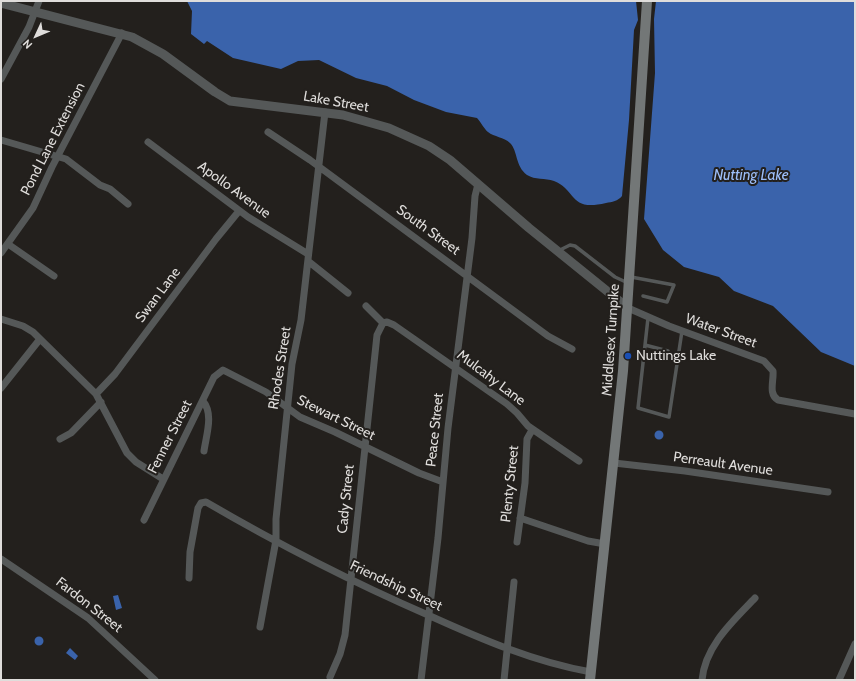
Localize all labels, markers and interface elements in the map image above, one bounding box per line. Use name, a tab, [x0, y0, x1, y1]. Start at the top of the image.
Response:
north arrow	[16, 16, 56, 56]
text: N	[20, 37, 35, 52]
street label: Pond Lane Extension	[17, 80, 89, 198]
street label: Lake Street	[302, 88, 370, 116]
street label: Apollo Avenue	[194, 158, 274, 222]
water label: Nutting Lake	[713, 167, 789, 185]
street label: South Street	[393, 201, 463, 259]
street label: Swan Lane	[132, 264, 184, 326]
street label: Middlesex Turnpike	[599, 283, 623, 397]
street label: Water Street	[683, 310, 759, 352]
street label: Rhodes Street	[265, 325, 295, 411]
street label: Mulcahy Lane	[454, 347, 528, 409]
place label: Nuttings Lake	[636, 348, 716, 364]
marker: Nuttings Lake	[623, 351, 633, 361]
street label: Stewart Street	[294, 392, 378, 444]
street label: Peace Street	[423, 392, 447, 468]
street label: Fenner Street	[144, 397, 196, 477]
street label: Plenty Street	[498, 445, 522, 523]
street label: Perreault Avenue	[672, 449, 774, 479]
street label: Cady Street	[334, 464, 358, 534]
street label: Friendship Street	[347, 557, 445, 615]
street label: Fardon Street	[52, 574, 126, 636]

